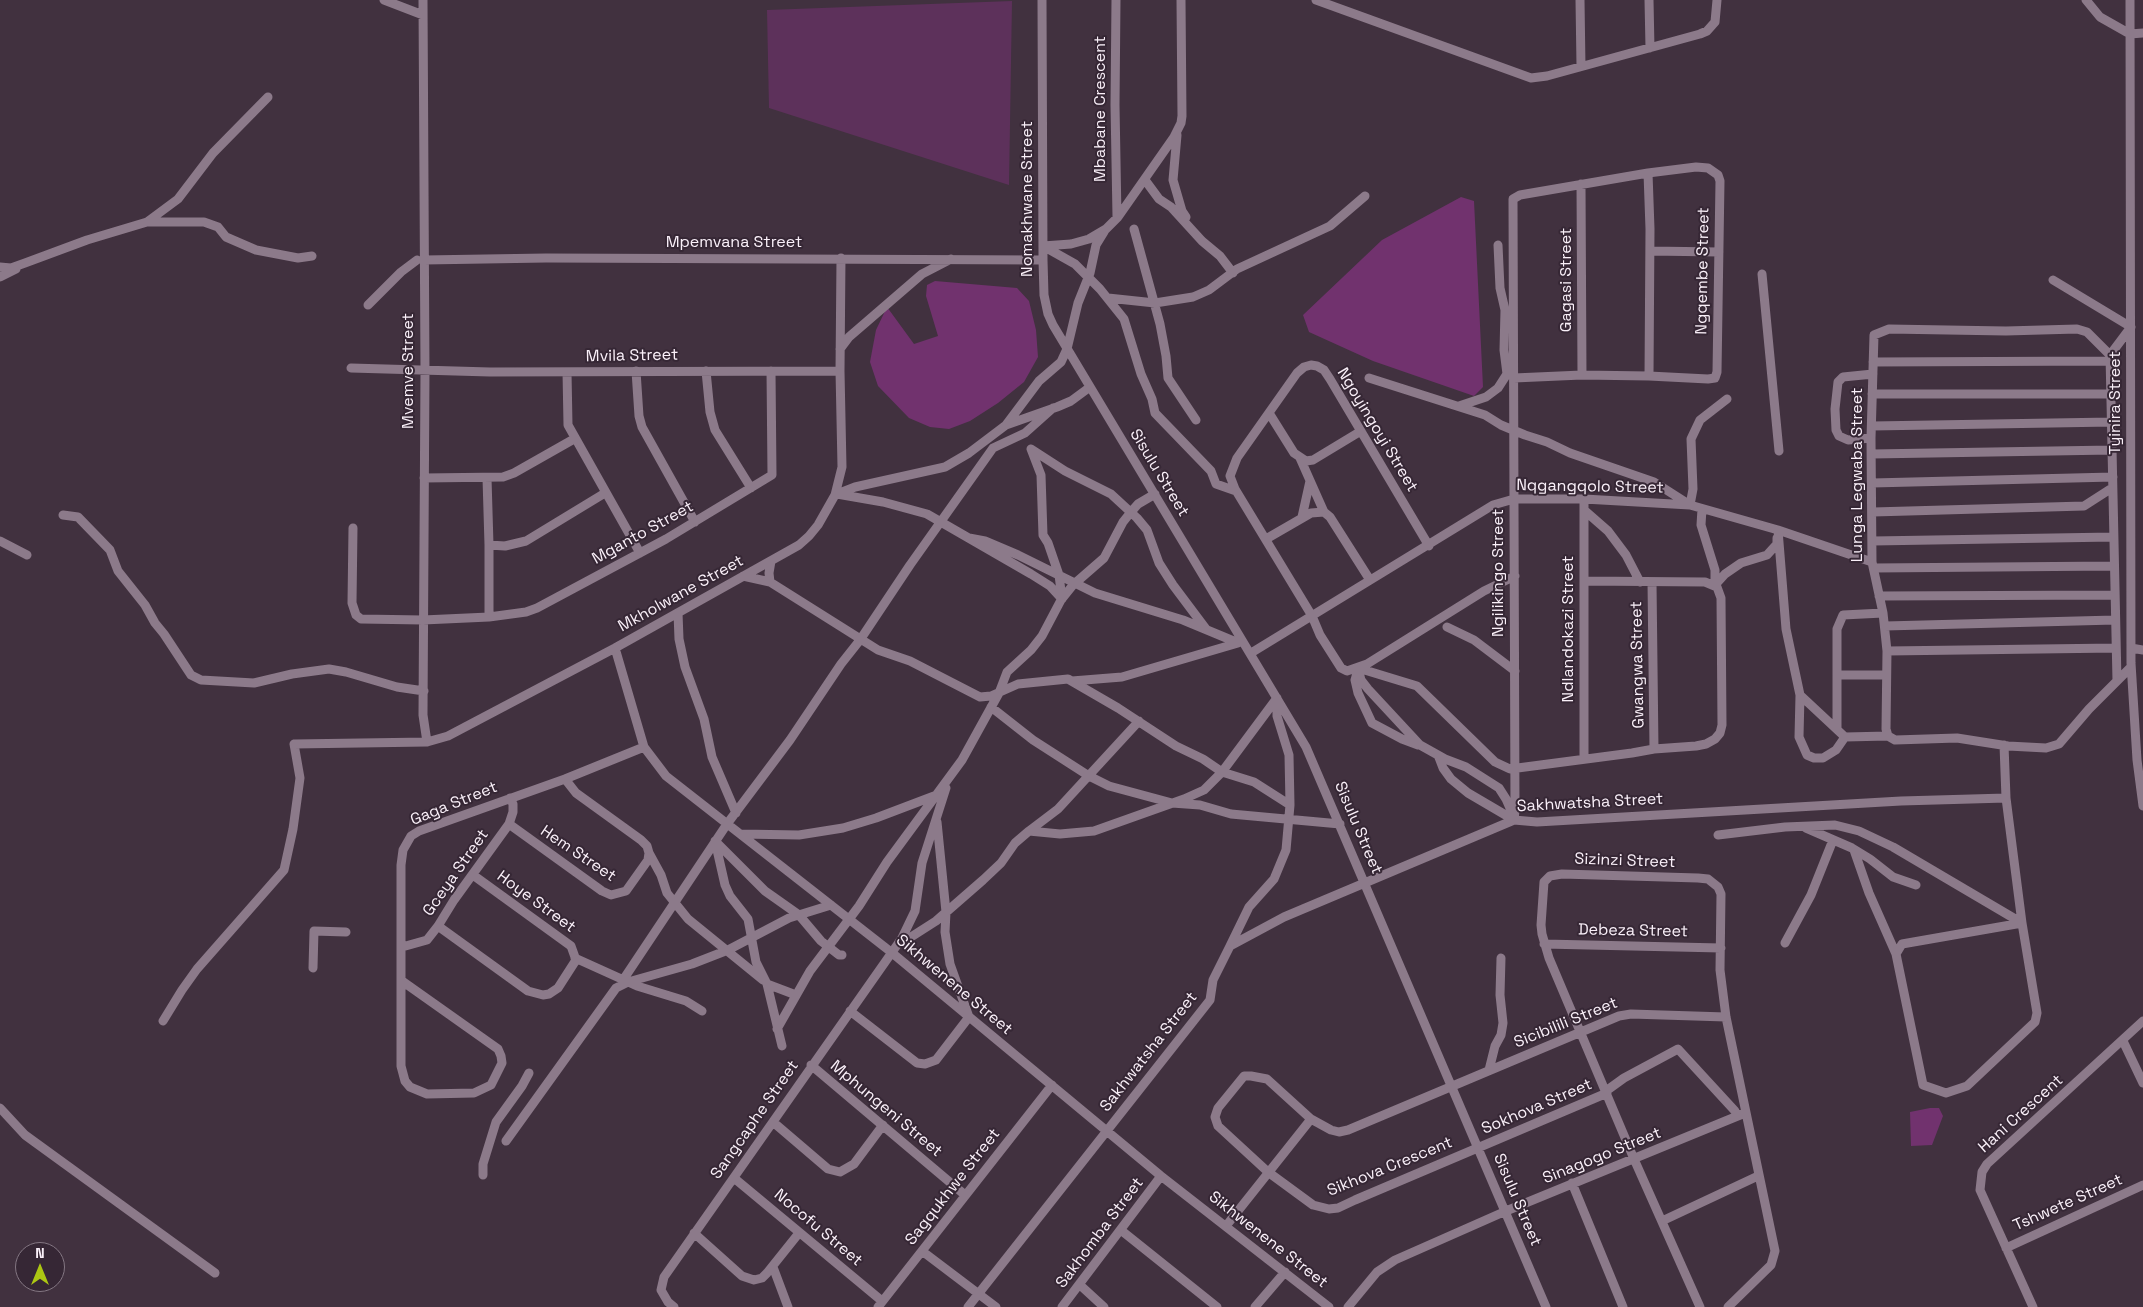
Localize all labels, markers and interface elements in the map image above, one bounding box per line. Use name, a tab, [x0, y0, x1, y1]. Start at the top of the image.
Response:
street label: Mbabane Crescent	[1091, 36, 1111, 182]
street label: Nomakhwane Street	[1018, 121, 1038, 277]
street label: Ngqembe Street	[1692, 207, 1714, 335]
street label: Gagasi Street	[1557, 228, 1577, 332]
street label: Mpemvana Street	[666, 233, 802, 253]
street label: Mvemve Street	[399, 313, 419, 429]
street label: Mvila Street	[586, 346, 678, 366]
street label: Tyinira Street	[2106, 351, 2126, 455]
street label: Ngoyingoyi Street	[1332, 365, 1422, 495]
street label: Lunga Legwaba Street	[1848, 388, 1868, 562]
street label: Sisulu Street	[1125, 426, 1193, 520]
street label: Nqgangqolo Street	[1516, 476, 1664, 498]
street label: Mganto Street	[589, 497, 697, 569]
street label: Ngilikingo Street	[1489, 509, 1509, 637]
street label: Mkholwane Street	[615, 552, 747, 636]
street label: Ndlandokazi Street	[1559, 556, 1579, 702]
street label: Gwangwa Street	[1627, 601, 1649, 729]
street label: Gaga Street	[408, 778, 500, 830]
street label: Sisulu Street	[1330, 779, 1386, 877]
street label: Sakhwatsha Street	[1516, 790, 1664, 816]
street label: Hem Street	[537, 822, 619, 886]
street label: Gceya Street	[419, 826, 493, 920]
street label: Sizinzi Street	[1574, 850, 1676, 872]
street label: Hoye Street	[493, 867, 579, 937]
street label: Debeza Street	[1578, 920, 1688, 942]
street label: Sikhwenene Street	[892, 931, 1016, 1039]
street label: Sakhwatsha Street	[1096, 988, 1202, 1116]
street label: Sicibilili Street	[1511, 993, 1621, 1053]
street label: Sangcaphe Street	[707, 1057, 803, 1183]
street label: Mphungeni Street	[826, 1057, 946, 1161]
street label: Hani Crescent	[1975, 1071, 2067, 1157]
street label: Sokhova Street	[1479, 1075, 1595, 1139]
street label: Sinagogo Street	[1540, 1124, 1664, 1188]
street label: Sagqukhwe Street	[902, 1125, 1004, 1249]
street label: Sikhova Crescent	[1325, 1133, 1455, 1201]
street label: Sisulu Street	[1489, 1151, 1545, 1249]
street label: Tshwete Street	[2010, 1170, 2126, 1236]
street label: Sakhomba Street	[1052, 1174, 1148, 1292]
street label: Nocofu Street	[770, 1185, 866, 1271]
street label: Sikhwenene Street	[1205, 1188, 1331, 1292]
north arrow	[15, 1242, 65, 1292]
text: N	[35, 1244, 45, 1262]

